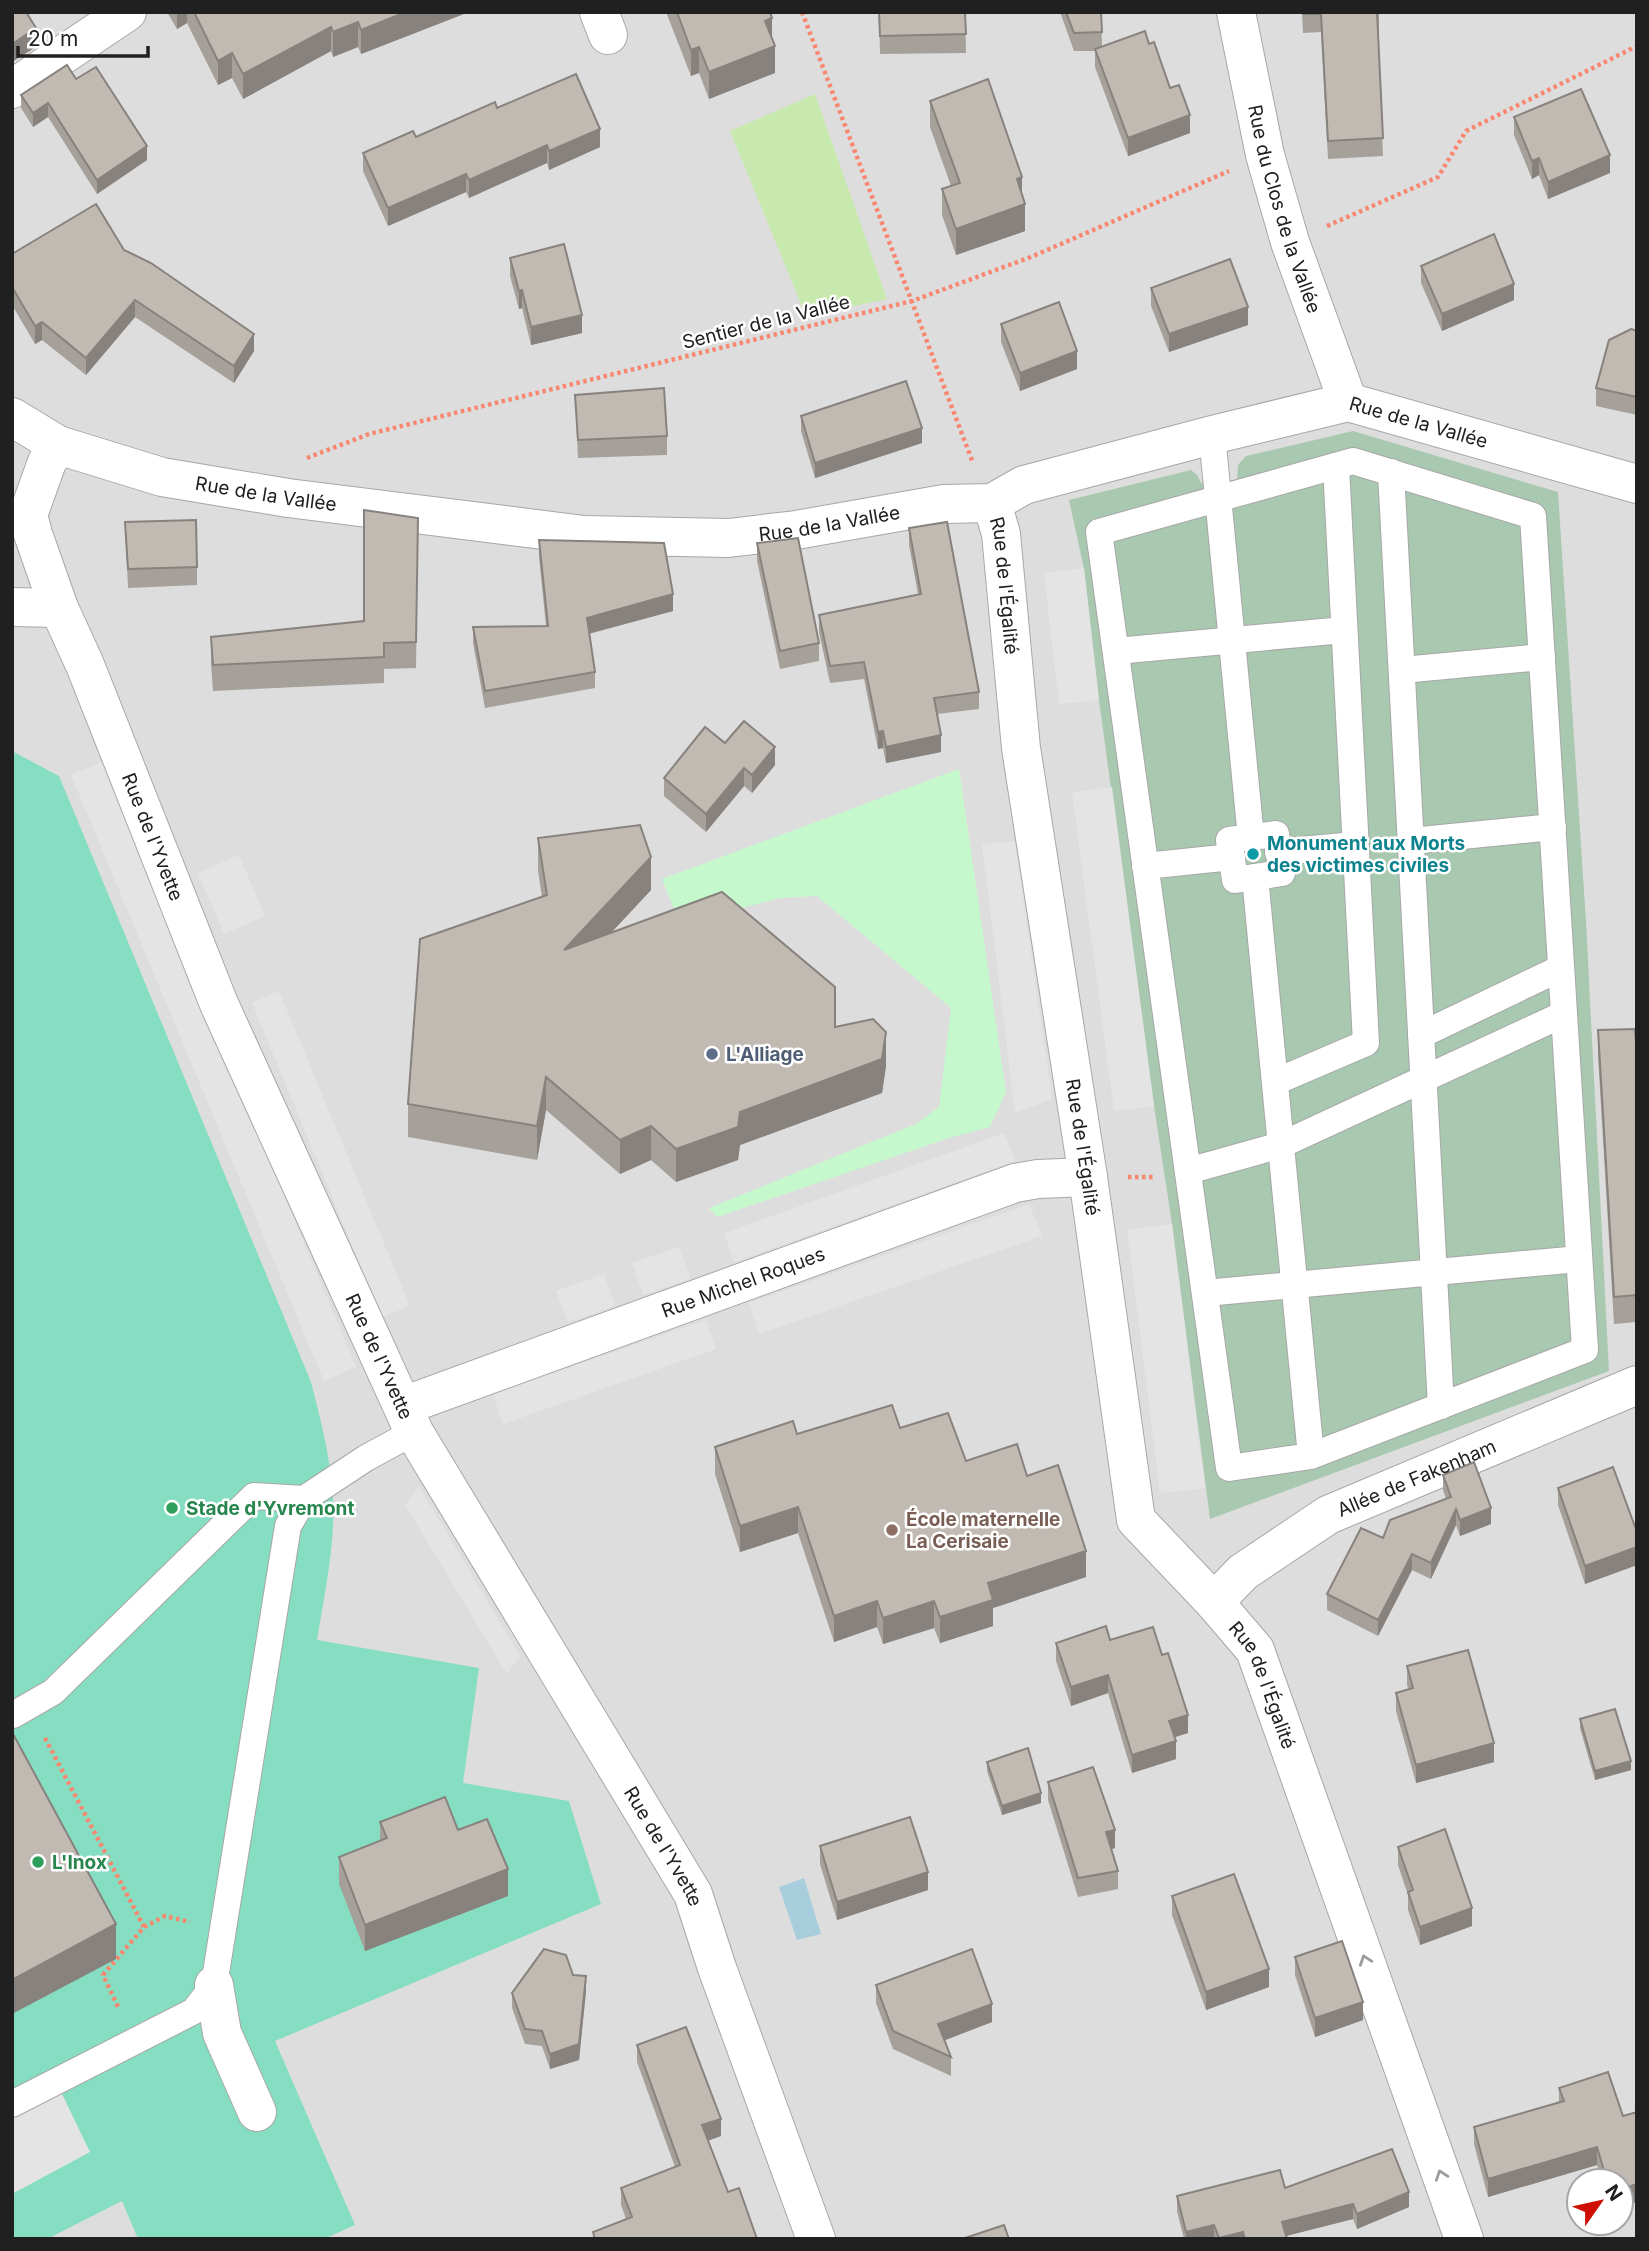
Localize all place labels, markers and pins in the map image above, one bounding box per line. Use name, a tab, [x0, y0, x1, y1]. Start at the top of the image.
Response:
place label: Monument aux Morts des victimes civiles	[1267, 832, 1465, 877]
marker: Monument aux Morts des victimes civiles	[1245, 846, 1261, 862]
place label: L'Alliage	[726, 1043, 804, 1066]
marker: L'Alliage	[704, 1046, 720, 1062]
place label: Stade d'Yvremont	[186, 1497, 354, 1520]
marker: Stade d'Yvremont	[164, 1500, 180, 1516]
place label: École maternelle La Cerisaie	[906, 1508, 1060, 1553]
marker: École maternelle La Cerisaie	[884, 1522, 900, 1538]
place label: L'Inox	[52, 1851, 107, 1874]
marker: L'Inox	[30, 1854, 46, 1870]

